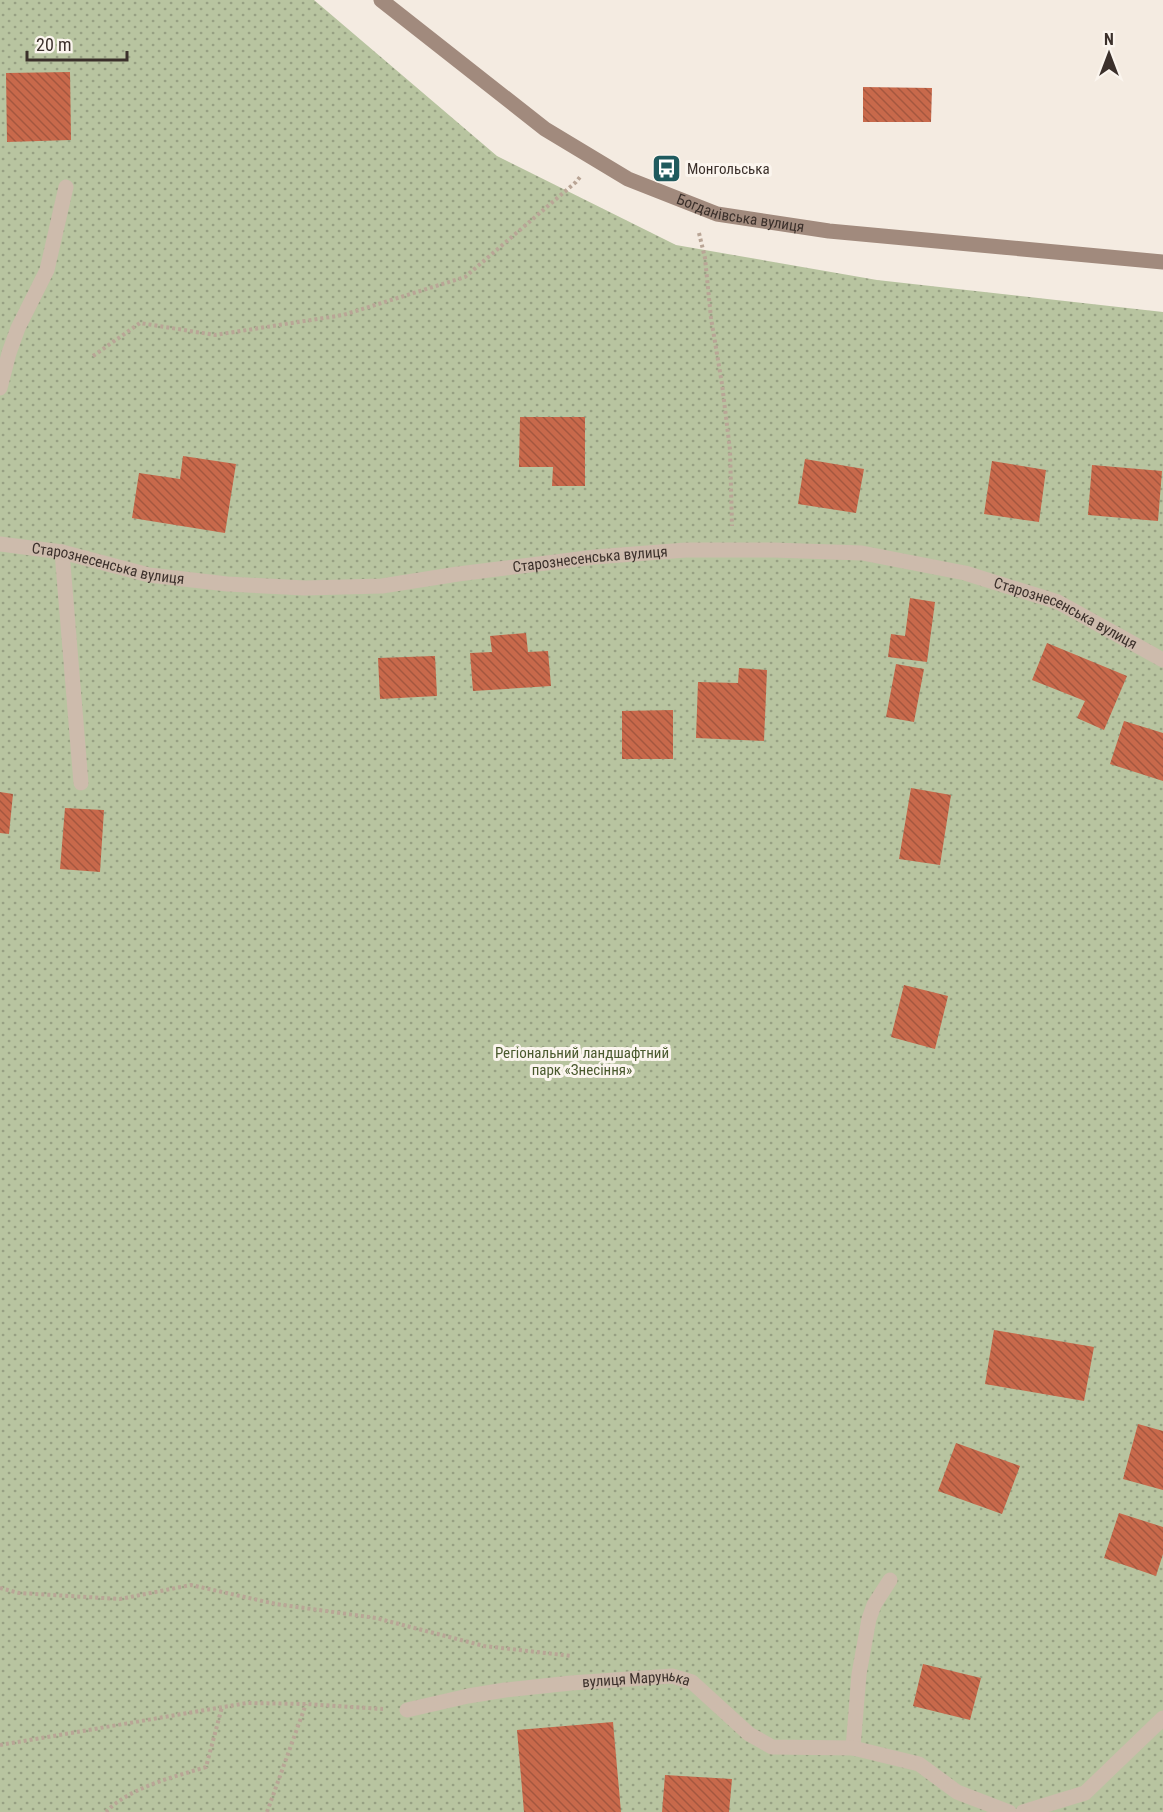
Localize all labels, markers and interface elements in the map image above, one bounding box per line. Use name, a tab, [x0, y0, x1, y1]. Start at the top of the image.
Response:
scale bar	[27, 24, 128, 62]
north arrow	[1079, 24, 1139, 84]
text: N	[1104, 30, 1114, 49]
text: 20 m	[36, 34, 71, 55]
bus stop icon: Монгольська	[650, 153, 682, 185]
place label: Монгольська	[687, 160, 770, 178]
street label: Богданівська вулиця	[674, 190, 806, 236]
street label: Старознесенська вулиця	[31, 539, 185, 588]
street label: Старознесенська вулиця	[511, 542, 668, 576]
street label: Старознесенська вулиця	[992, 574, 1140, 653]
park label: Регіональний ландшафтний парк «Знесіння»	[495, 1044, 669, 1079]
street label: вулиця Марунька	[582, 1667, 692, 1691]

